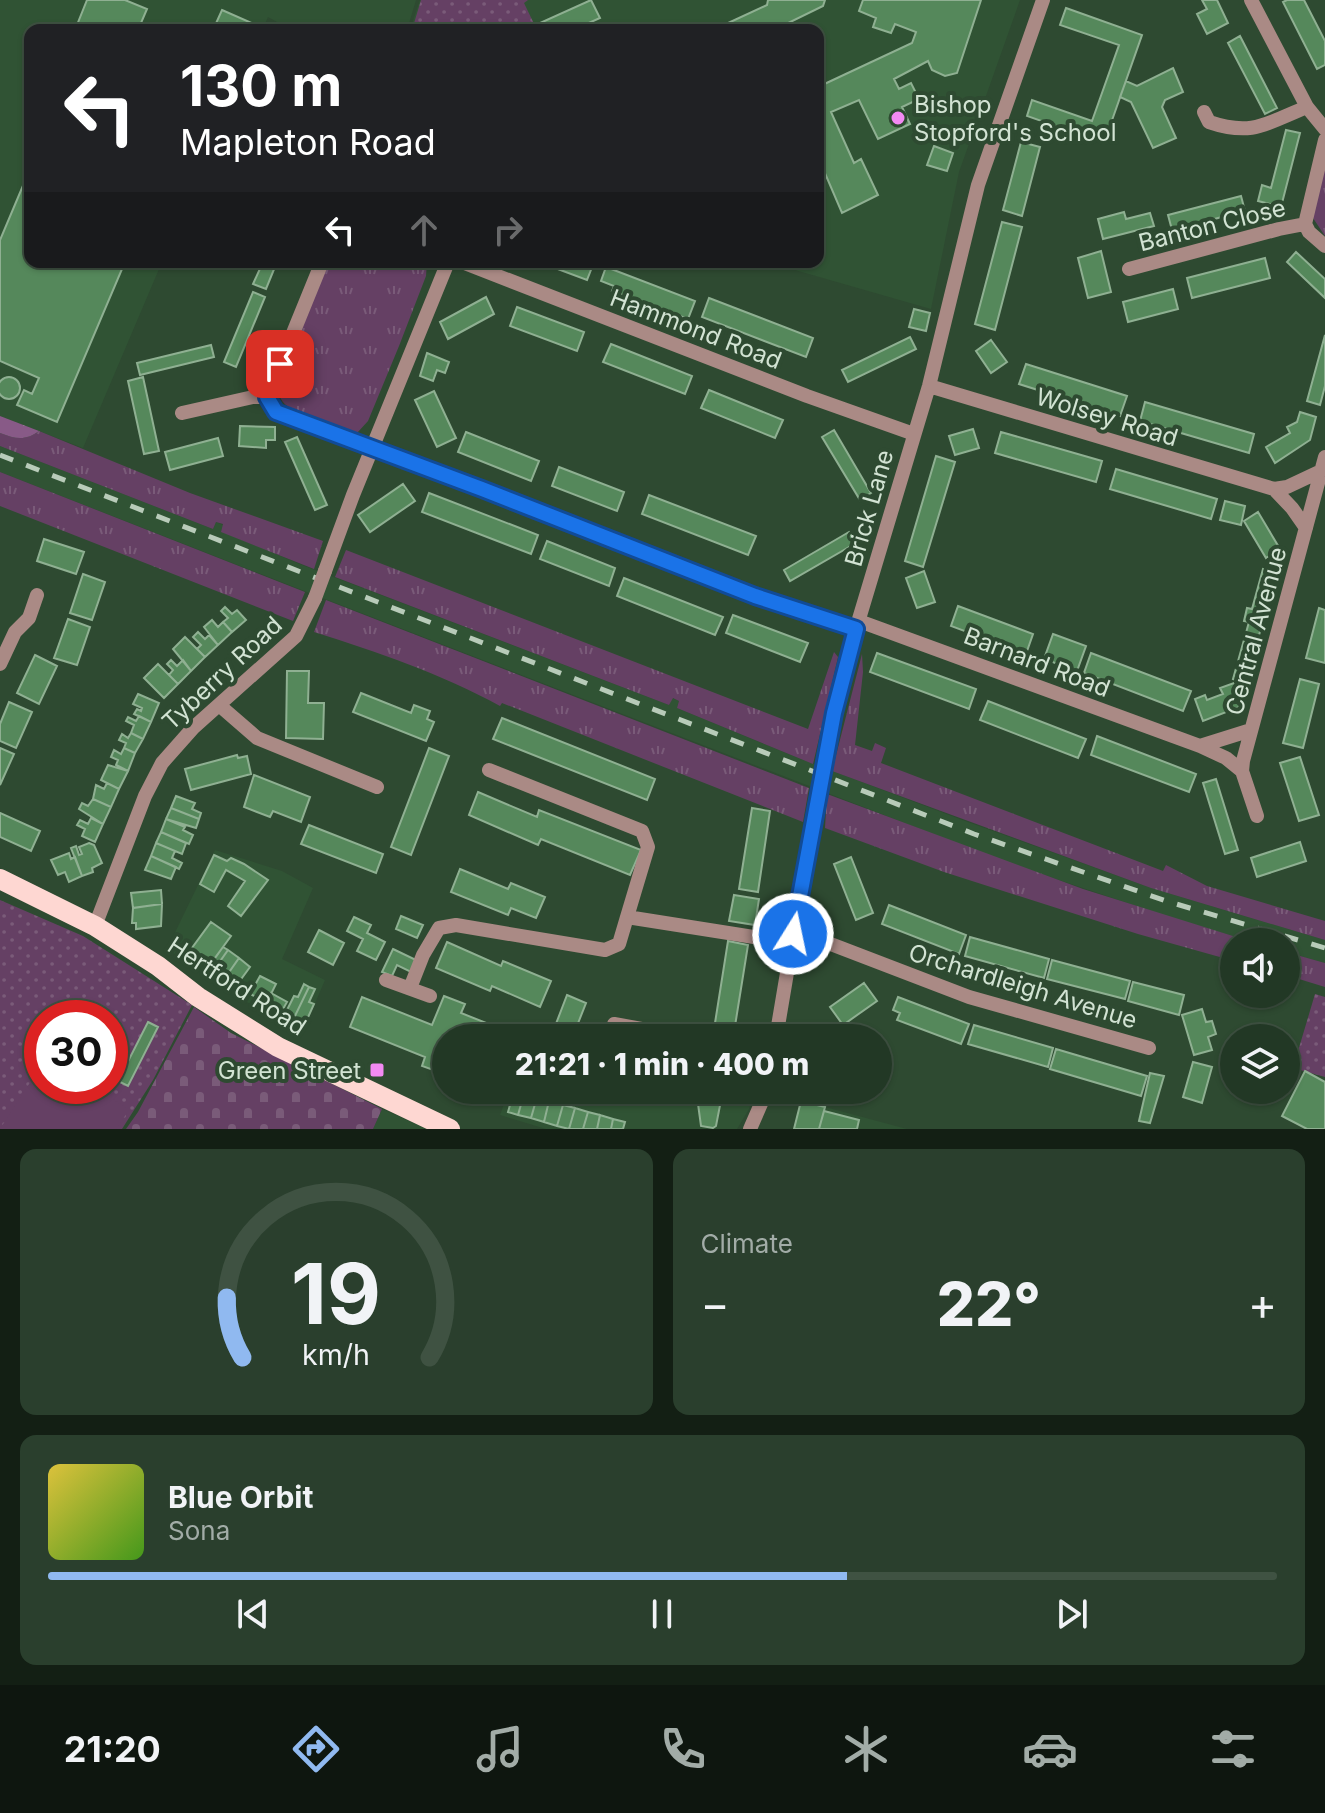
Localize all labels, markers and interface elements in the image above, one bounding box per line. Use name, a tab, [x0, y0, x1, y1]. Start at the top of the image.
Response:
text: 130 m	[180, 52, 342, 120]
icon: left	[48, 56, 152, 160]
place label: Bishop Stopford's School	[914, 90, 1117, 147]
marker: Bishop Stopford's School	[889, 109, 907, 127]
text: Mapleton Road	[180, 120, 436, 164]
street label: Banton Close	[1135, 193, 1289, 257]
icon: left	[318, 208, 362, 252]
icon: ahead	[402, 208, 446, 252]
icon: right	[486, 208, 530, 252]
street label: Hammond Road	[606, 283, 786, 375]
pin	[246, 330, 314, 398]
icon: arrive	[258, 342, 302, 386]
street label: Wolsey Road	[1032, 382, 1182, 452]
street label: Brick Lane	[839, 446, 899, 570]
street label: Central Avenue	[1220, 544, 1292, 718]
street label: Tyberry Road	[156, 610, 288, 736]
street label: Barnard Road	[960, 621, 1114, 703]
position arrow	[751, 892, 835, 976]
map controls	[1220, 928, 1300, 1104]
button: sound	[1220, 928, 1300, 1008]
street label: Hertford Road	[162, 931, 312, 1041]
street label: Orchardleigh Avenue	[905, 937, 1141, 1035]
speed limit sign: 30	[24, 1000, 128, 1104]
button: layers	[1220, 1024, 1300, 1104]
text: 21:21 · 1 min · 400 m	[515, 1046, 809, 1082]
place label: Green Street	[218, 1056, 361, 1085]
marker: Green Street	[368, 1061, 386, 1079]
text: Climate	[701, 1228, 793, 1259]
text: 19	[291, 1243, 381, 1344]
text: 22°	[937, 1268, 1041, 1340]
text: −	[701, 1277, 730, 1331]
text: +	[1248, 1277, 1277, 1331]
text: km/h	[302, 1337, 370, 1372]
text: Blue Orbit	[168, 1479, 313, 1515]
text: Sona	[168, 1515, 230, 1546]
icon: previous	[231, 1592, 275, 1636]
icon: pause	[640, 1592, 684, 1636]
icon: next	[1050, 1592, 1094, 1636]
icon: directions	[288, 1721, 344, 1777]
icon: music	[472, 1721, 528, 1777]
icon: phone	[655, 1721, 711, 1777]
icon: climate	[838, 1721, 894, 1777]
icon: car	[1022, 1721, 1078, 1777]
icon: filters	[1205, 1721, 1261, 1777]
text: 21:20	[64, 1727, 161, 1771]

